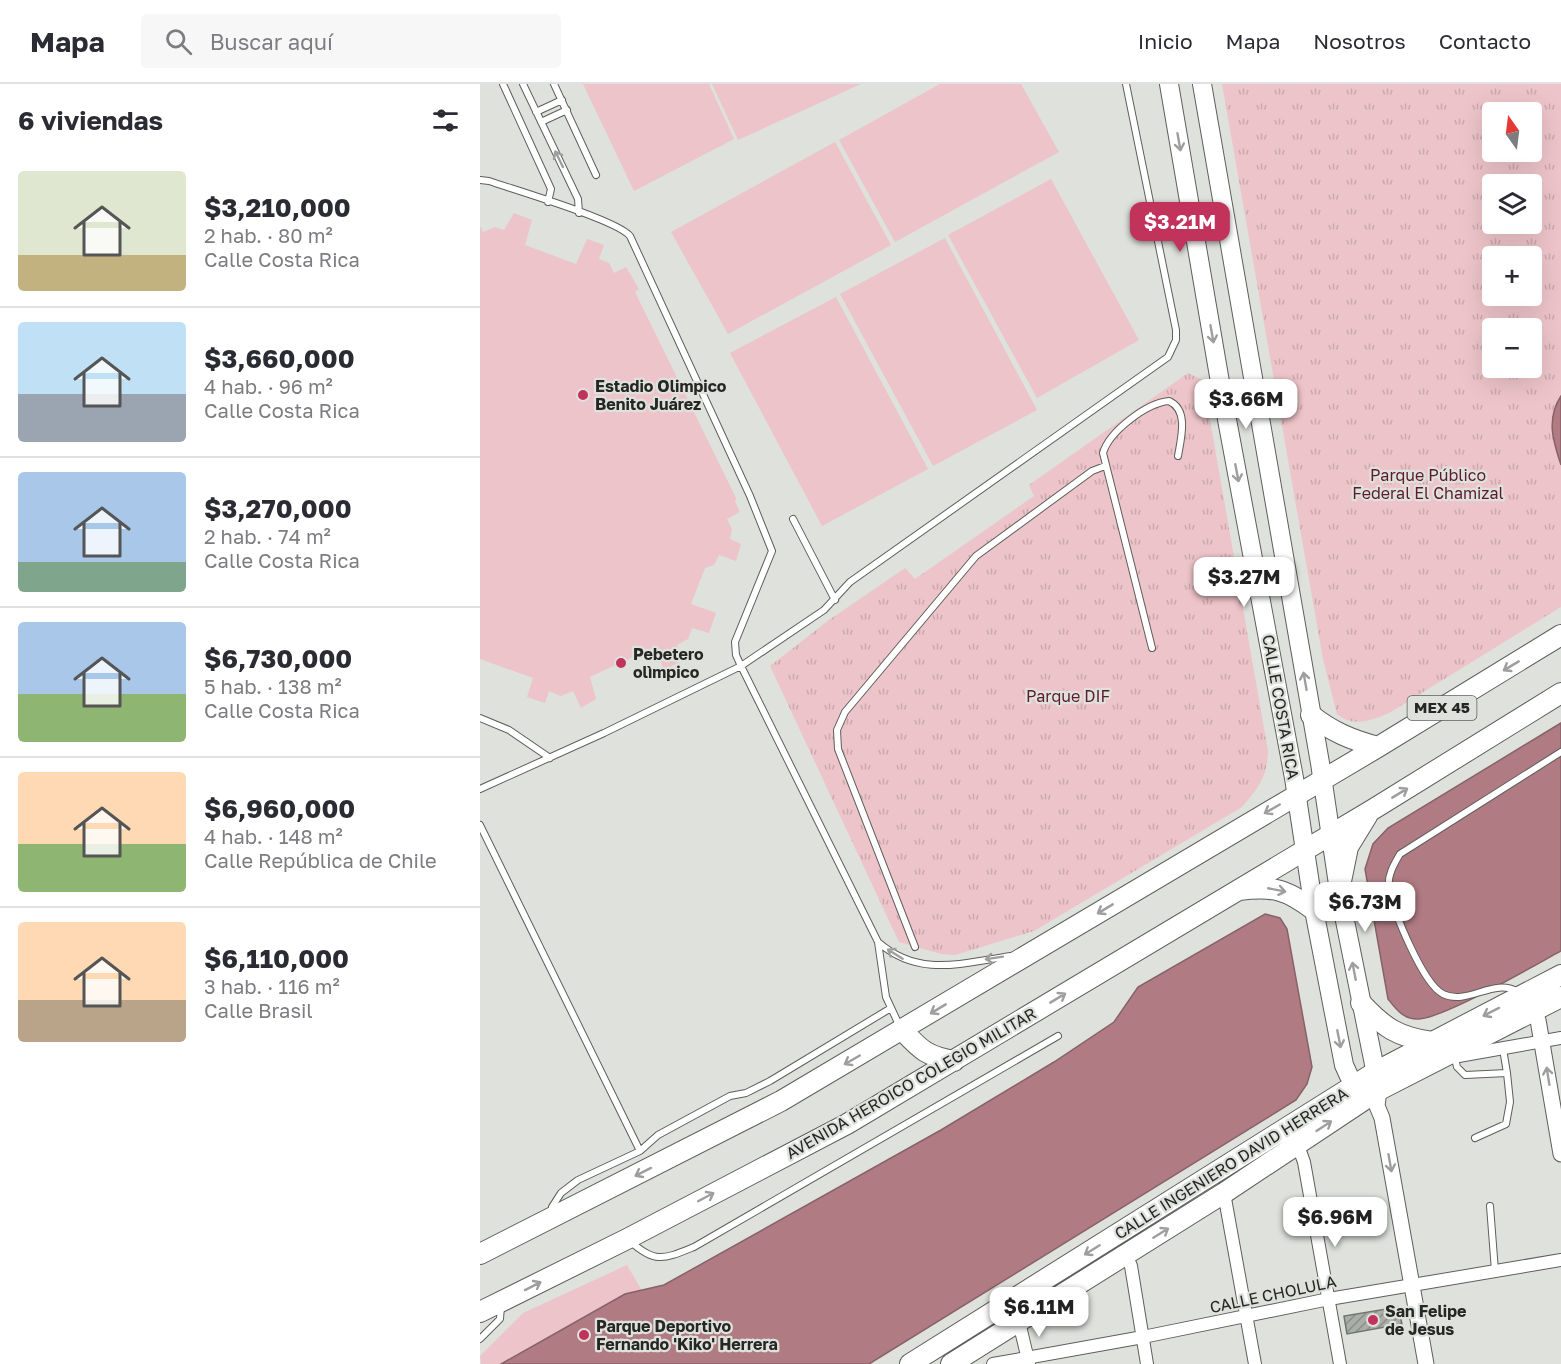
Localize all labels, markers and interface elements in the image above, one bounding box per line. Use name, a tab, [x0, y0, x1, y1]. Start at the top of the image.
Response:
search box	[141, 14, 561, 68]
text: Mapa	[30, 25, 105, 58]
icon: search	[162, 25, 195, 58]
text: Buscar aquí	[210, 28, 333, 55]
text: Inicio	[1138, 28, 1193, 54]
text: Mapa	[1226, 28, 1280, 54]
text: Nosotros	[1313, 28, 1406, 54]
text: Contacto	[1439, 28, 1531, 54]
north arrow	[1482, 102, 1542, 162]
map controls	[1482, 102, 1542, 378]
icon: filters	[429, 104, 462, 137]
text: 6 viviendas	[18, 105, 163, 136]
one-way arrow	[1174, 131, 1185, 151]
one-way arrow	[552, 150, 564, 168]
button: layers	[1482, 174, 1542, 234]
text: $3,210,000	[204, 192, 351, 223]
icon: home	[66, 195, 138, 267]
pin: $3.21M	[1131, 202, 1229, 253]
text: $3.21M	[1144, 209, 1216, 233]
text: 2 hab. · 80 m²	[204, 223, 333, 247]
button: +	[1482, 246, 1542, 306]
text: Calle Costa Rica	[204, 247, 360, 271]
button: −	[1482, 318, 1542, 378]
one-way arrow	[1207, 324, 1218, 343]
text: $3,660,000	[204, 343, 355, 374]
icon: home	[66, 346, 138, 418]
text: 4 hab. · 96 m²	[204, 374, 333, 398]
place label: Estadio Olimpico Benito Juárez	[595, 376, 727, 414]
pin: $3.66M	[1197, 379, 1295, 430]
text: $3.66M	[1208, 386, 1284, 410]
marker: Estadio Olimpico Benito Juárez	[576, 388, 590, 402]
text: Calle Costa Rica	[204, 398, 360, 422]
one-way arrow	[1232, 462, 1243, 482]
park label: Parque Público Federal El Chamizal	[1352, 465, 1504, 503]
text: $3,270,000	[204, 493, 352, 524]
icon: home	[66, 496, 138, 568]
text: 2 hab. · 74 m²	[204, 524, 331, 548]
text: Calle Costa Rica	[204, 548, 360, 572]
pin: $3.27M	[1195, 557, 1293, 608]
text: $3.27M	[1208, 564, 1280, 588]
street label: CALLE COSTA RICA	[1258, 633, 1304, 781]
text: $6,730,000	[204, 643, 352, 674]
place label: Pebetero olìmpico	[633, 644, 704, 682]
icon: home	[66, 646, 138, 718]
marker: Pebetero olìmpico	[614, 656, 628, 670]
one-way arrow	[1503, 660, 1520, 672]
one-way arrow	[1300, 671, 1311, 691]
text: 5 hab. · 138 m²	[204, 674, 342, 698]
park label: Parque DIF	[1026, 686, 1110, 706]
road number: MEX 45	[1408, 696, 1476, 720]
text: Calle Costa Rica	[204, 698, 360, 722]
one-way arrow	[1391, 787, 1408, 799]
text: $6,960,000	[204, 793, 355, 824]
icon: home	[66, 796, 138, 868]
one-way arrow	[1264, 803, 1281, 815]
text: 4 hab. · 148 m²	[204, 824, 343, 848]
text: Calle República de Chile	[204, 848, 437, 872]
pin: $6.73M	[1316, 882, 1414, 933]
one-way arrow	[1266, 885, 1286, 896]
text: $6.73M	[1328, 889, 1402, 913]
one-way arrow	[1097, 903, 1114, 915]
text: $6,110,000	[204, 943, 349, 974]
icon: home	[66, 946, 138, 1018]
one-way arrow	[887, 948, 904, 960]
one-way arrow	[984, 953, 1004, 964]
one-way arrow	[1348, 962, 1359, 981]
text: 3 hab. · 116 m²	[204, 974, 340, 998]
one-way arrow	[1049, 991, 1066, 1003]
text: Calle Brasil	[204, 998, 313, 1022]
street label: AVENIDA HEROICO COLEGIO MILITAR	[782, 1003, 1040, 1163]
one-way arrow	[929, 1003, 946, 1016]
one-way arrow	[1482, 1007, 1500, 1018]
one-way arrow	[1334, 1029, 1345, 1048]
one-way arrow	[844, 1054, 861, 1066]
one-way arrow	[1542, 1066, 1553, 1086]
street label: CALLE INGENIERO DAVID HERRERA	[1111, 1082, 1352, 1243]
one-way arrow	[1315, 1119, 1332, 1131]
one-way arrow	[1385, 1153, 1396, 1172]
one-way arrow	[635, 1166, 652, 1178]
one-way arrow	[697, 1191, 715, 1203]
pin: $6.96M	[1286, 1197, 1384, 1248]
text: $6.96M	[1297, 1204, 1373, 1228]
one-way arrow	[1153, 1227, 1169, 1239]
one-way arrow	[1084, 1244, 1101, 1256]
street label: CALLE CHOLULA	[1208, 1271, 1338, 1317]
one-way arrow	[523, 1280, 541, 1292]
pin: $6.11M	[990, 1287, 1088, 1338]
text: $6.11M	[1004, 1294, 1074, 1318]
place label: San Felipe de Jesus	[1385, 1301, 1467, 1339]
marker: San Felipe de Jesus	[1366, 1313, 1380, 1327]
place label: Parque Deportivo Fernando 'Kiko' Herrera	[596, 1316, 778, 1354]
marker: Parque Deportivo Fernando 'Kiko' Herrera	[577, 1328, 591, 1342]

